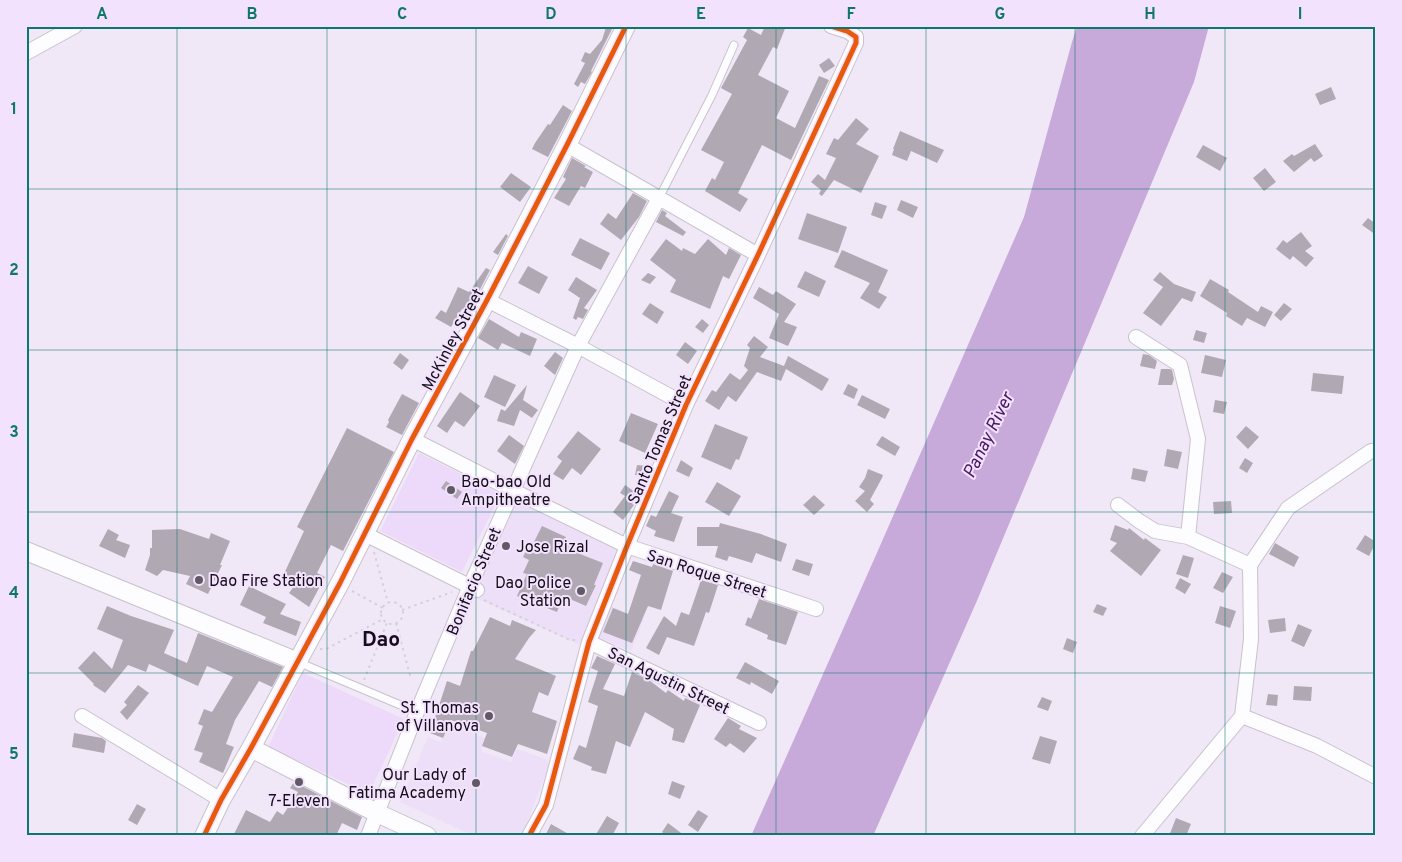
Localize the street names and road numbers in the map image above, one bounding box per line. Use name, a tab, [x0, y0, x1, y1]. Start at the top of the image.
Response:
street label: McKinley Street	[418, 285, 489, 395]
street label: Santo Tomas Street	[624, 372, 697, 508]
street label: Bonifacio Street	[443, 525, 507, 639]
street label: San Roque Street	[644, 546, 769, 604]
street label: San Agustin Street	[604, 644, 732, 720]

